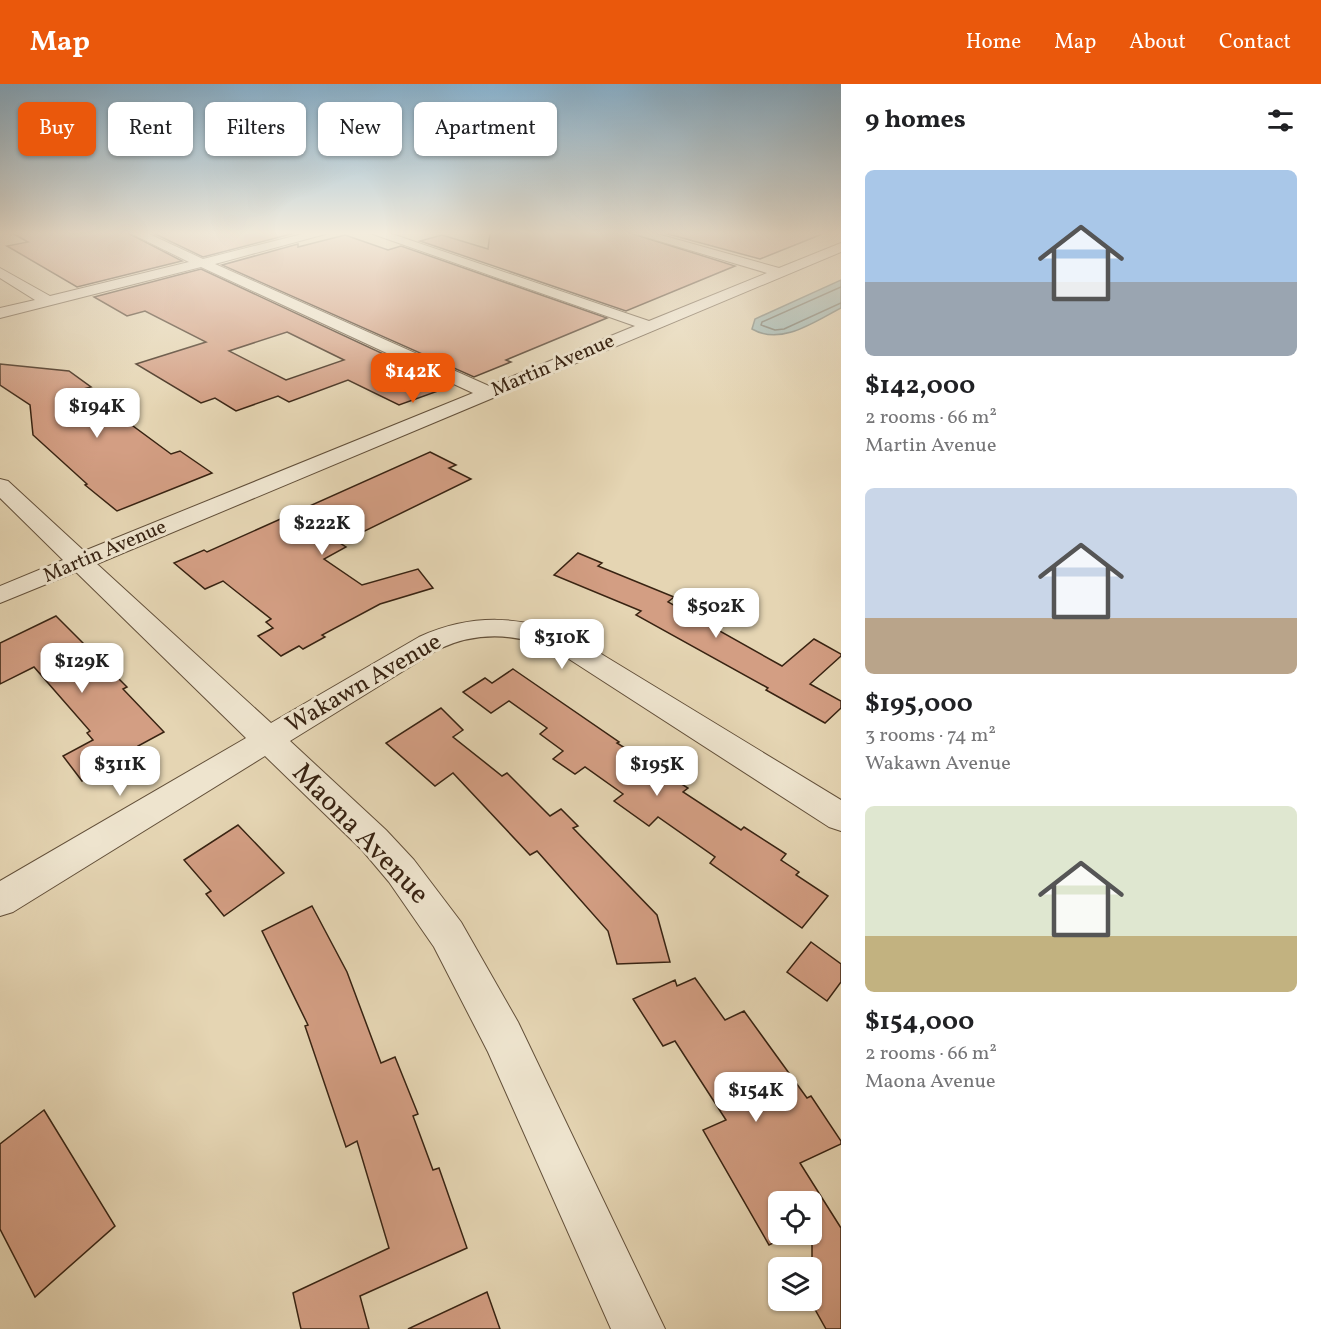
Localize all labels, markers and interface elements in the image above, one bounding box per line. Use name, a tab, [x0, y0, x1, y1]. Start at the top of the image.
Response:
text: Map	[30, 23, 90, 62]
text: Home	[966, 28, 1021, 57]
text: Map	[1054, 28, 1096, 57]
text: About	[1129, 28, 1186, 57]
text: Contact	[1219, 28, 1291, 57]
chip: Buy	[18, 102, 96, 156]
chip: Rent	[108, 102, 193, 156]
chip: Filters	[205, 102, 306, 156]
chip: New	[318, 102, 402, 156]
chip: Apartment	[414, 102, 557, 156]
text: 9 homes	[865, 102, 966, 138]
icon: filters	[1264, 104, 1297, 137]
icon: home	[1027, 209, 1135, 317]
street label: Martin Avenue	[487, 327, 619, 405]
pin: $142K	[371, 353, 455, 404]
text: $142K	[385, 358, 441, 386]
text: $142,000	[865, 368, 975, 404]
pin: $194K	[55, 388, 139, 439]
text: $194K	[69, 393, 125, 421]
text: 2 rooms · 66 m²	[865, 404, 997, 432]
text: Martin Avenue	[865, 432, 996, 460]
pin: $222K	[280, 505, 364, 556]
text: $222K	[294, 510, 350, 538]
street label: Martin Avenue	[39, 513, 171, 591]
icon: home	[1027, 527, 1135, 635]
pin: $502K	[674, 588, 758, 639]
text: $502K	[687, 593, 745, 621]
pin: $310K	[520, 619, 604, 670]
text: $310K	[534, 624, 590, 652]
street label: Wakawn Avenue	[280, 626, 448, 742]
pin: $129K	[40, 643, 124, 694]
text: $129K	[54, 648, 110, 676]
text: $195,000	[865, 686, 973, 722]
text: 3 rooms · 74 m²	[865, 722, 996, 750]
pin: $311K	[78, 746, 162, 797]
pin: $195K	[615, 746, 699, 797]
text: Wakawn Avenue	[865, 750, 1011, 778]
text: $311K	[94, 751, 146, 779]
text: $195K	[630, 751, 684, 779]
street label: Maona Avenue	[282, 755, 438, 913]
icon: home	[1027, 845, 1135, 953]
text: $154,000	[865, 1004, 974, 1040]
text: 2 rooms · 66 m²	[865, 1040, 997, 1068]
text: Maona Avenue	[865, 1068, 996, 1096]
pin: $154K	[714, 1072, 798, 1123]
text: $154K	[728, 1077, 784, 1105]
map controls	[768, 1191, 822, 1311]
button: locate	[768, 1191, 822, 1245]
button: layers	[768, 1257, 822, 1311]

